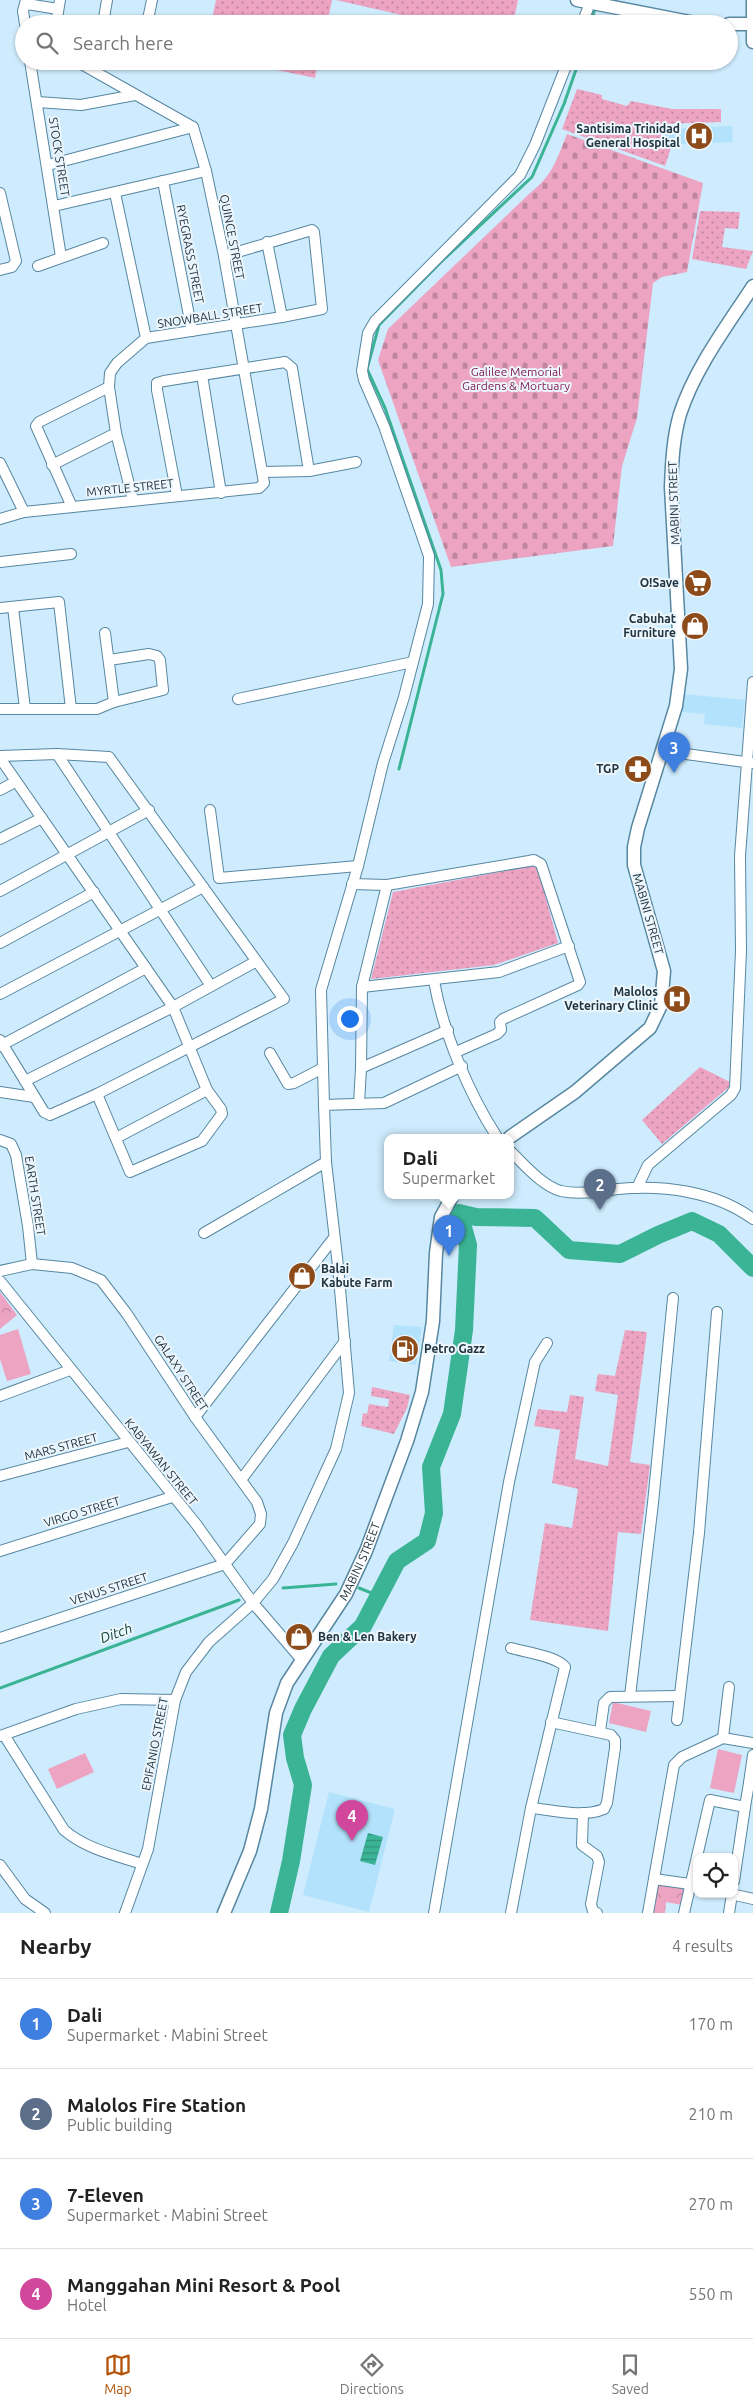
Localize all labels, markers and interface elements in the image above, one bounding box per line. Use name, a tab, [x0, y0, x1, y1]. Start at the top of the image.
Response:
search box	[15, 15, 738, 70]
icon: search	[33, 29, 61, 57]
text: Search here	[73, 32, 173, 54]
street label: STOCK STREET	[47, 116, 72, 198]
hospital icon: Santisima Trinidad General Hospital	[684, 121, 714, 151]
place label: Santisima Trinidad General Hospital	[576, 122, 680, 149]
street label: QUINCE STREET	[218, 193, 247, 281]
street label: RYEGRASS STREET	[175, 203, 207, 305]
street label: SNOWBALL STREET	[156, 301, 264, 330]
park label: Galilee Memorial Gardens & Mortuary	[462, 365, 570, 392]
street label: MABINI STREET	[666, 461, 681, 545]
street label: MYRTLE STREET	[86, 476, 175, 499]
supermarket icon: O!Save	[683, 568, 713, 598]
place label: O!Save	[640, 576, 679, 589]
shop icon: Cabuhat Furniture	[680, 611, 710, 641]
place label: Cabuhat Furniture	[623, 612, 676, 639]
pin: 3	[658, 732, 690, 773]
pharmacy icon: TGP	[623, 754, 653, 784]
place label: TGP	[596, 762, 619, 775]
street label: MABINI STREET	[631, 872, 666, 956]
hospital icon: Malolos Veterinary Clinic	[662, 984, 692, 1014]
place label: Malolos Veterinary Clinic	[564, 985, 658, 1012]
your location	[337, 1006, 363, 1032]
popup	[384, 1134, 514, 1199]
text: Dali	[403, 1147, 438, 1169]
street label: EARTH STREET	[23, 1155, 48, 1237]
text: Supermarket	[403, 1169, 495, 1187]
pin: 2	[584, 1169, 616, 1210]
pin: 1	[433, 1215, 465, 1256]
shop icon: Balai Kabute Farm	[287, 1261, 317, 1291]
place label: Balai Kabute Farm	[321, 1262, 393, 1289]
street label: GALAXY STREET	[152, 1332, 211, 1414]
fuel station icon: Petro Gazz	[390, 1334, 420, 1364]
place label: Petro Gazz	[424, 1342, 485, 1355]
street label: KABYAWAN STREET	[123, 1416, 200, 1508]
street label: MARS STREET	[23, 1430, 99, 1463]
street label: VIRGO STREET	[42, 1494, 122, 1529]
street label: MABINI STREET	[337, 1520, 382, 1603]
street label: VENUS STREET	[68, 1570, 150, 1607]
water label: Ditch	[98, 1620, 134, 1646]
shop icon: Ben & Len Bakery	[284, 1622, 314, 1652]
place label: Ben & Len Bakery	[318, 1630, 417, 1643]
street label: EPIFANIO STREET	[139, 1696, 170, 1792]
pin: 4	[336, 1800, 368, 1841]
map controls	[693, 1853, 738, 1898]
button: locate	[693, 1853, 738, 1898]
text: Nearby	[20, 1934, 91, 1958]
text: 4 results	[672, 1937, 733, 1955]
text: Dali	[67, 2004, 102, 2026]
text: 1	[31, 2015, 41, 2033]
text: 170 m	[688, 2015, 733, 2033]
text: Supermarket · Mabini Street	[67, 2026, 268, 2044]
text: Malolos Fire Station	[67, 2094, 246, 2116]
text: 2	[31, 2105, 41, 2123]
text: 210 m	[688, 2105, 733, 2123]
text: Public building	[67, 2116, 172, 2134]
text: 7-Eleven	[67, 2184, 144, 2206]
text: 3	[31, 2195, 41, 2213]
text: 270 m	[688, 2195, 733, 2213]
text: Supermarket · Mabini Street	[67, 2206, 268, 2224]
text: Manggahan Mini Resort & Pool	[67, 2274, 340, 2296]
text: 4	[31, 2285, 41, 2303]
text: 550 m	[688, 2285, 733, 2303]
text: Hotel	[67, 2296, 107, 2314]
tab: Map	[104, 2351, 132, 2397]
tab: Directions	[340, 2351, 404, 2397]
tab: Saved	[612, 2351, 649, 2397]

